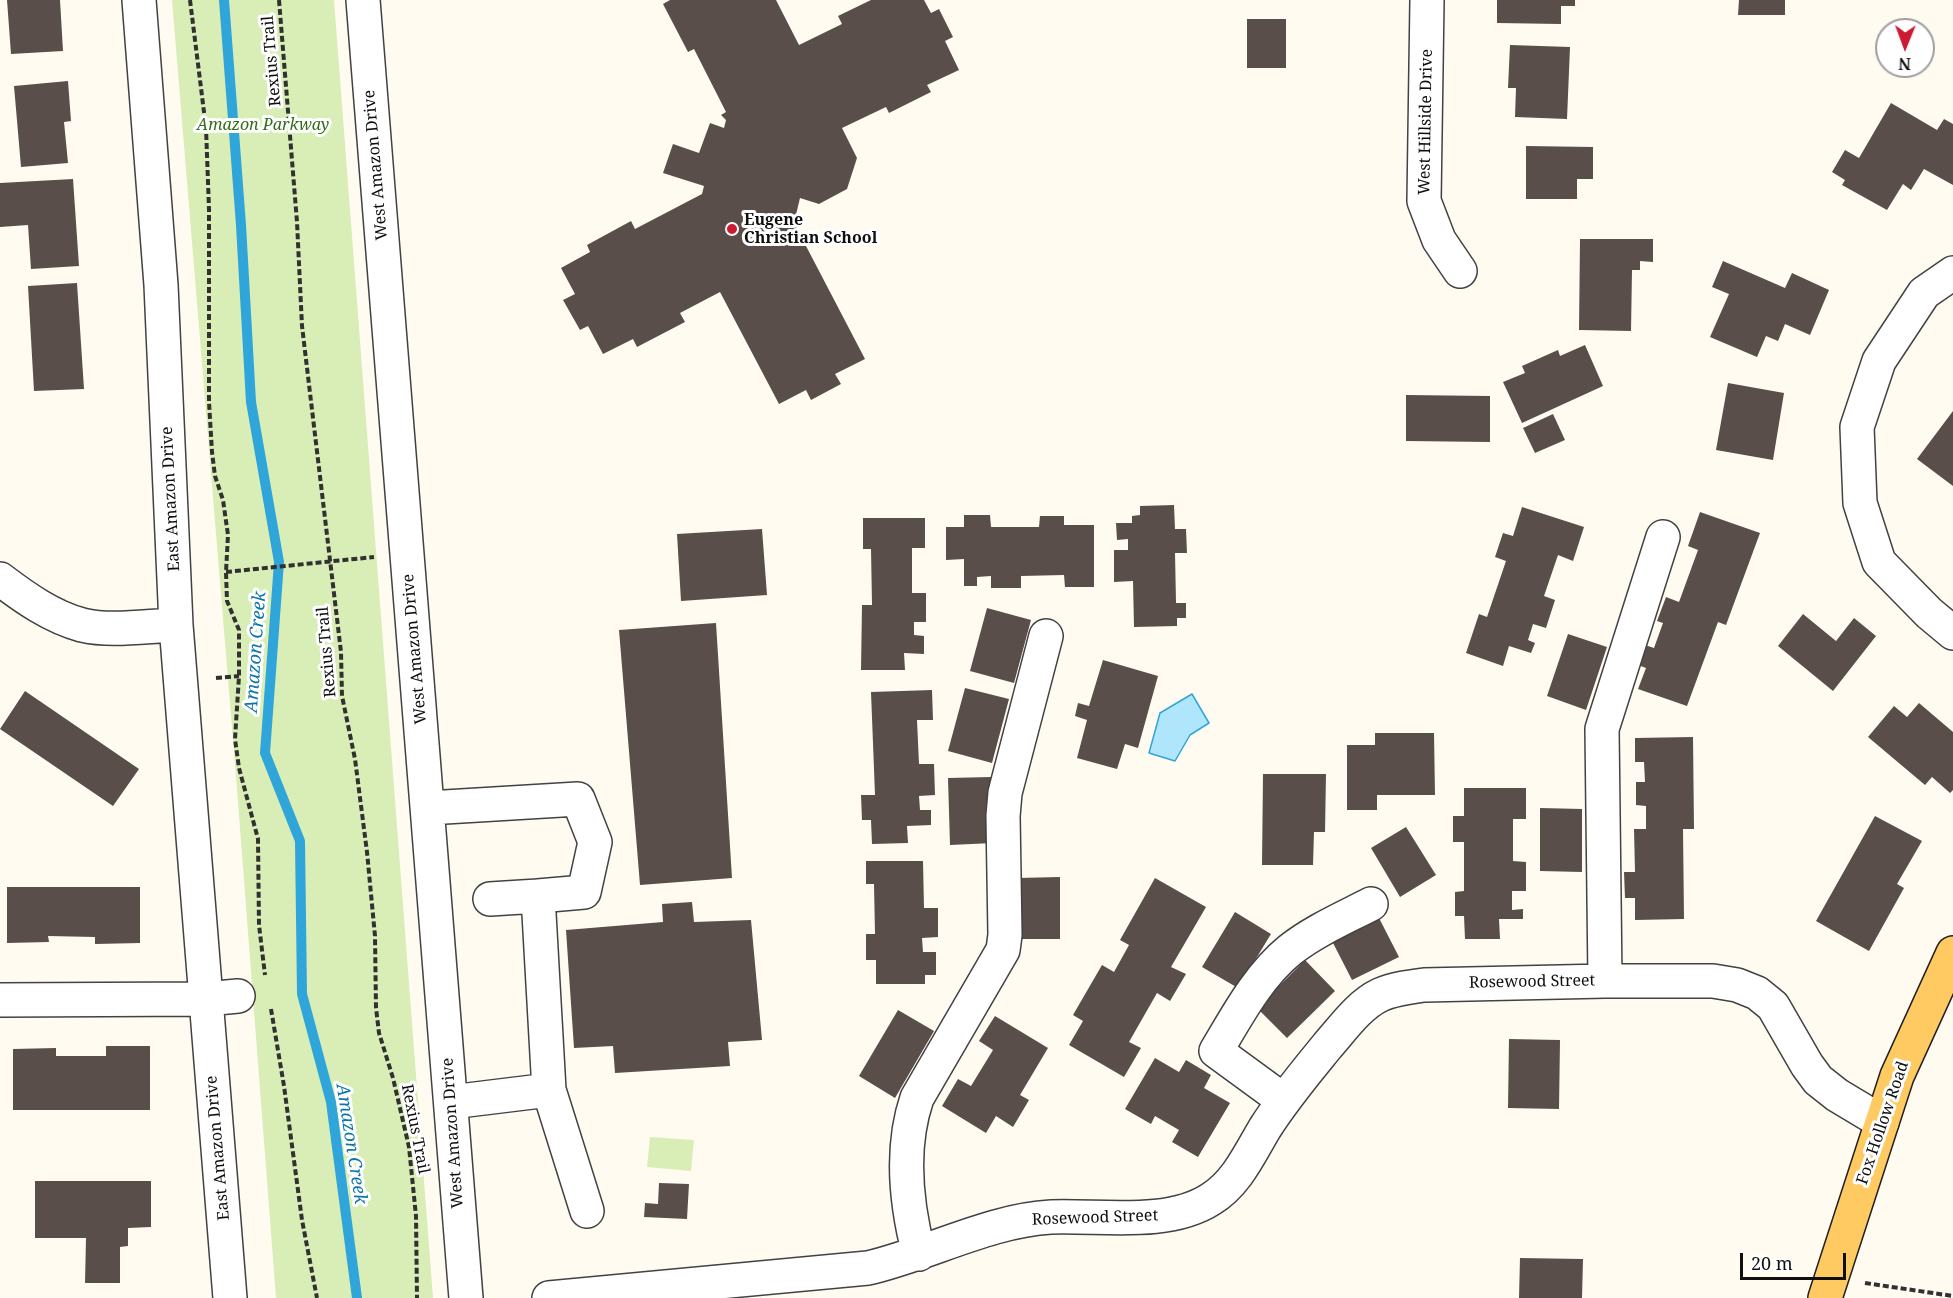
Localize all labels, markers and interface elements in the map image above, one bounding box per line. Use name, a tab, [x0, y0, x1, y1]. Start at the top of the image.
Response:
street label: Rexius Trail	[258, 15, 286, 107]
north arrow	[1875, 18, 1935, 78]
street label: West Hillside Drive	[1415, 49, 1437, 195]
text: N	[1898, 53, 1911, 75]
street label: West Amazon Drive	[360, 89, 392, 241]
park label: Amazon Parkway	[197, 115, 329, 135]
place label: Eugene Christian School	[744, 210, 877, 248]
marker: Eugene Christian School	[725, 222, 739, 236]
street label: East Amazon Drive	[158, 426, 184, 572]
street label: West Amazon Drive	[399, 573, 431, 725]
water label: Amazon Creek	[241, 591, 271, 713]
street label: Rexius Trail	[313, 606, 341, 698]
street label: Rosewood Street	[1469, 971, 1595, 993]
street label: West Amazon Drive	[438, 1057, 468, 1209]
street label: Fox Hollow Road	[1853, 1059, 1913, 1187]
street label: East Amazon Drive	[202, 1075, 234, 1221]
water label: Amazon Creek	[331, 1082, 371, 1206]
street label: Rexius Trail	[397, 1082, 433, 1176]
street label: Rosewood Street	[1032, 1206, 1158, 1230]
scale bar	[1743, 1241, 1850, 1279]
text: 20 m	[1751, 1251, 1793, 1275]

